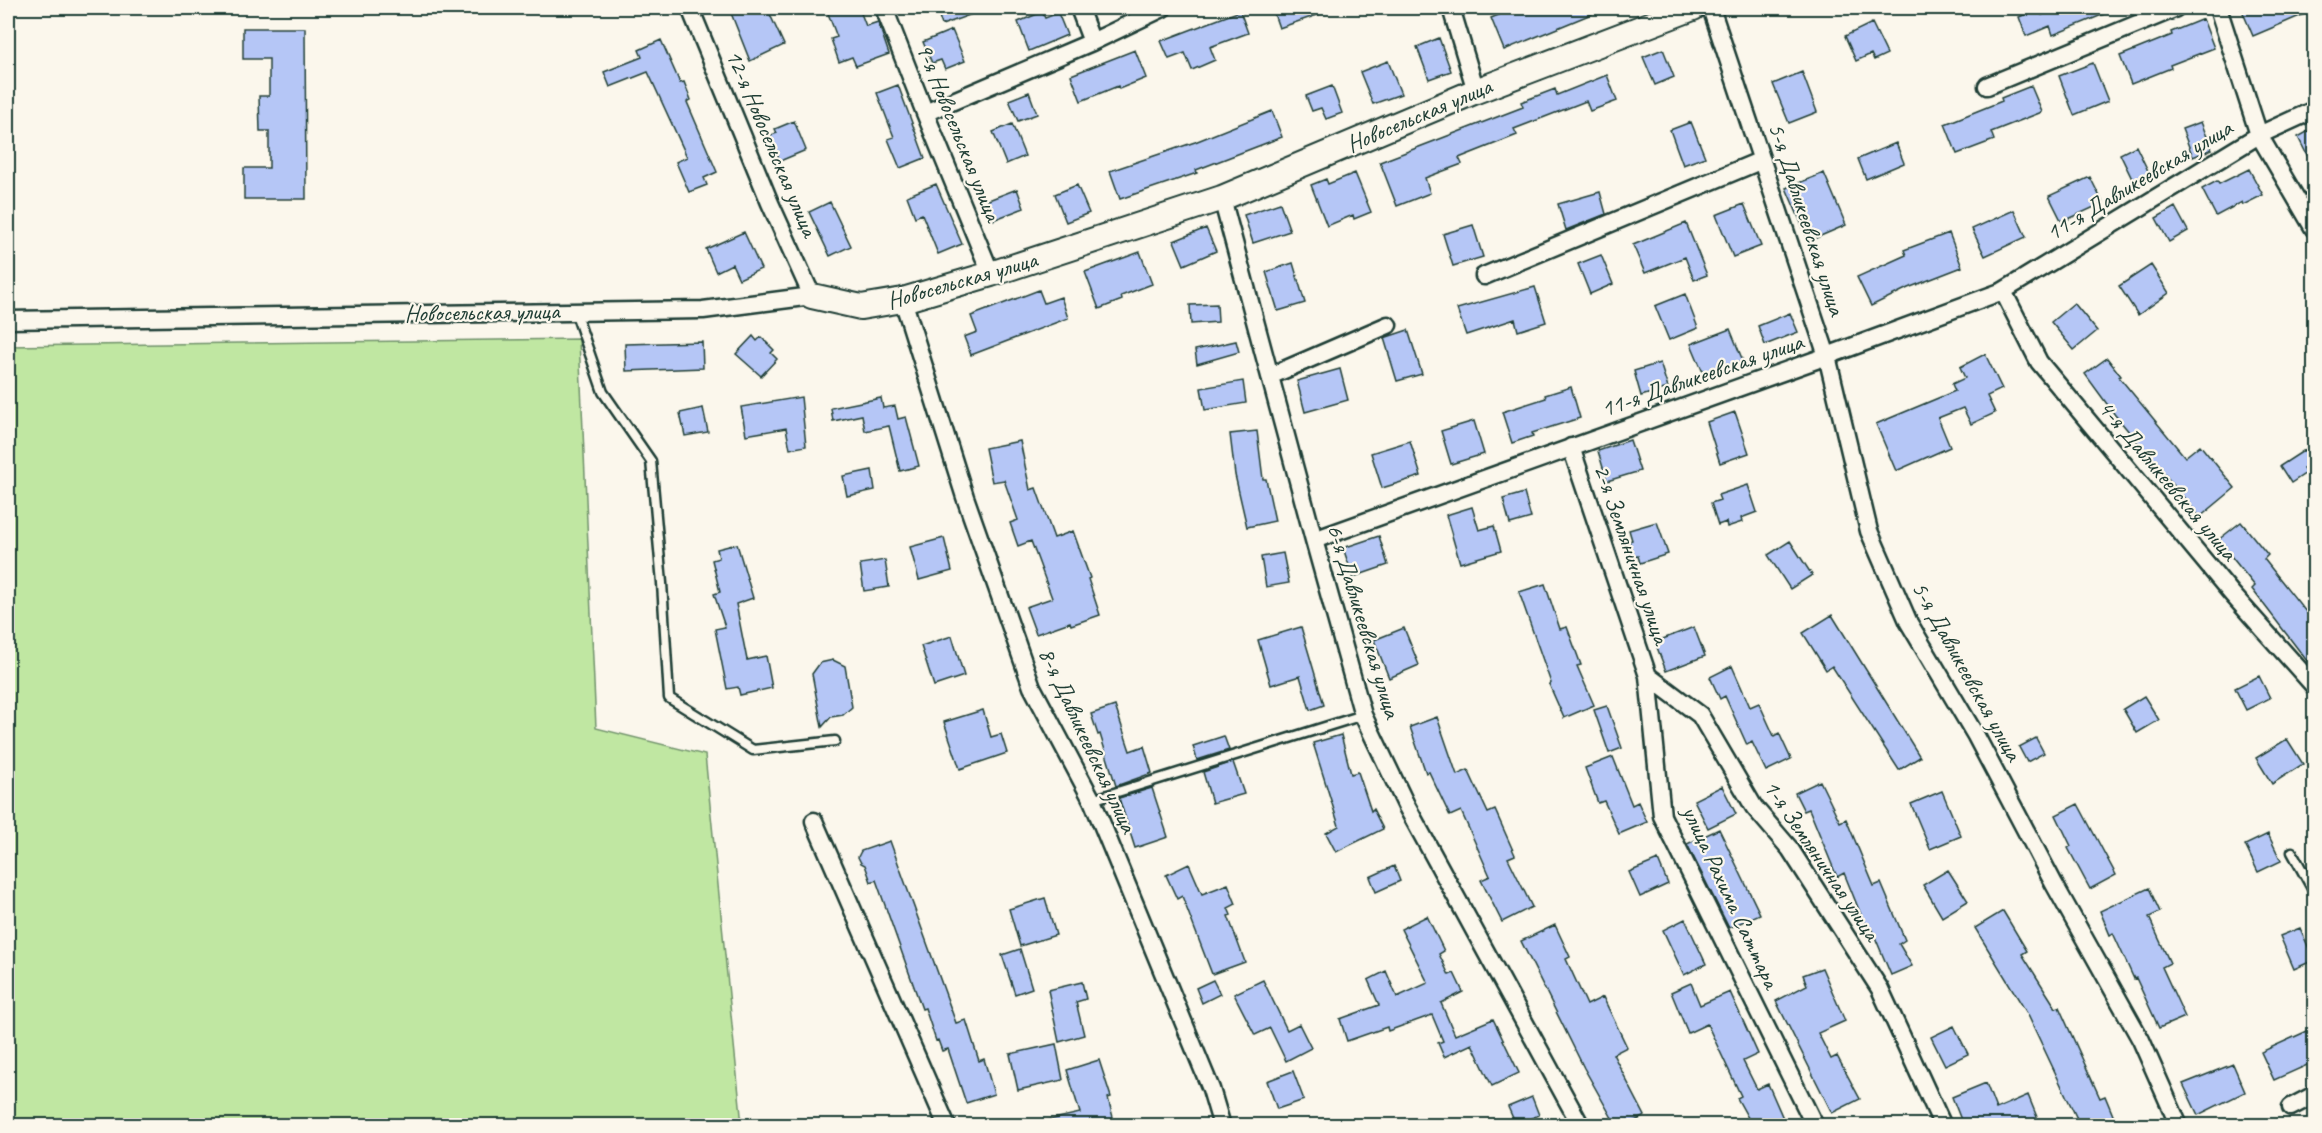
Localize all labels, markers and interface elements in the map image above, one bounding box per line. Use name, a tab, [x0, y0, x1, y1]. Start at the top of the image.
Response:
street label: 9-я Новосельская улица	[910, 38, 1009, 228]
street label: 12-я Новосельская улица	[719, 45, 826, 243]
street label: Новосельская улица	[1342, 70, 1497, 159]
street label: 11-я Давликеевская улица	[2040, 112, 2239, 247]
street label: 5-я Давликеевская улица	[1762, 119, 1853, 321]
street label: Новосельская улица	[883, 244, 1042, 316]
street label: Новосельская улица	[404, 296, 561, 328]
street label: 11-я Давликеевская улица	[1597, 326, 1808, 424]
street label: 4-я Давликеевская улица	[2092, 393, 2245, 568]
street label: 2-я Земляничная улица	[1587, 460, 1677, 650]
street label: 6-я Давликеевская улица	[1320, 520, 1408, 723]
street label: 5-я Давликеевская улица	[1905, 576, 2030, 768]
street label: 8-я Давликеевская улица	[1032, 643, 1145, 839]
street label: 1-я Земляничная улица	[1757, 774, 1888, 948]
street label: улица Рахима Саттара	[1675, 799, 1787, 995]

